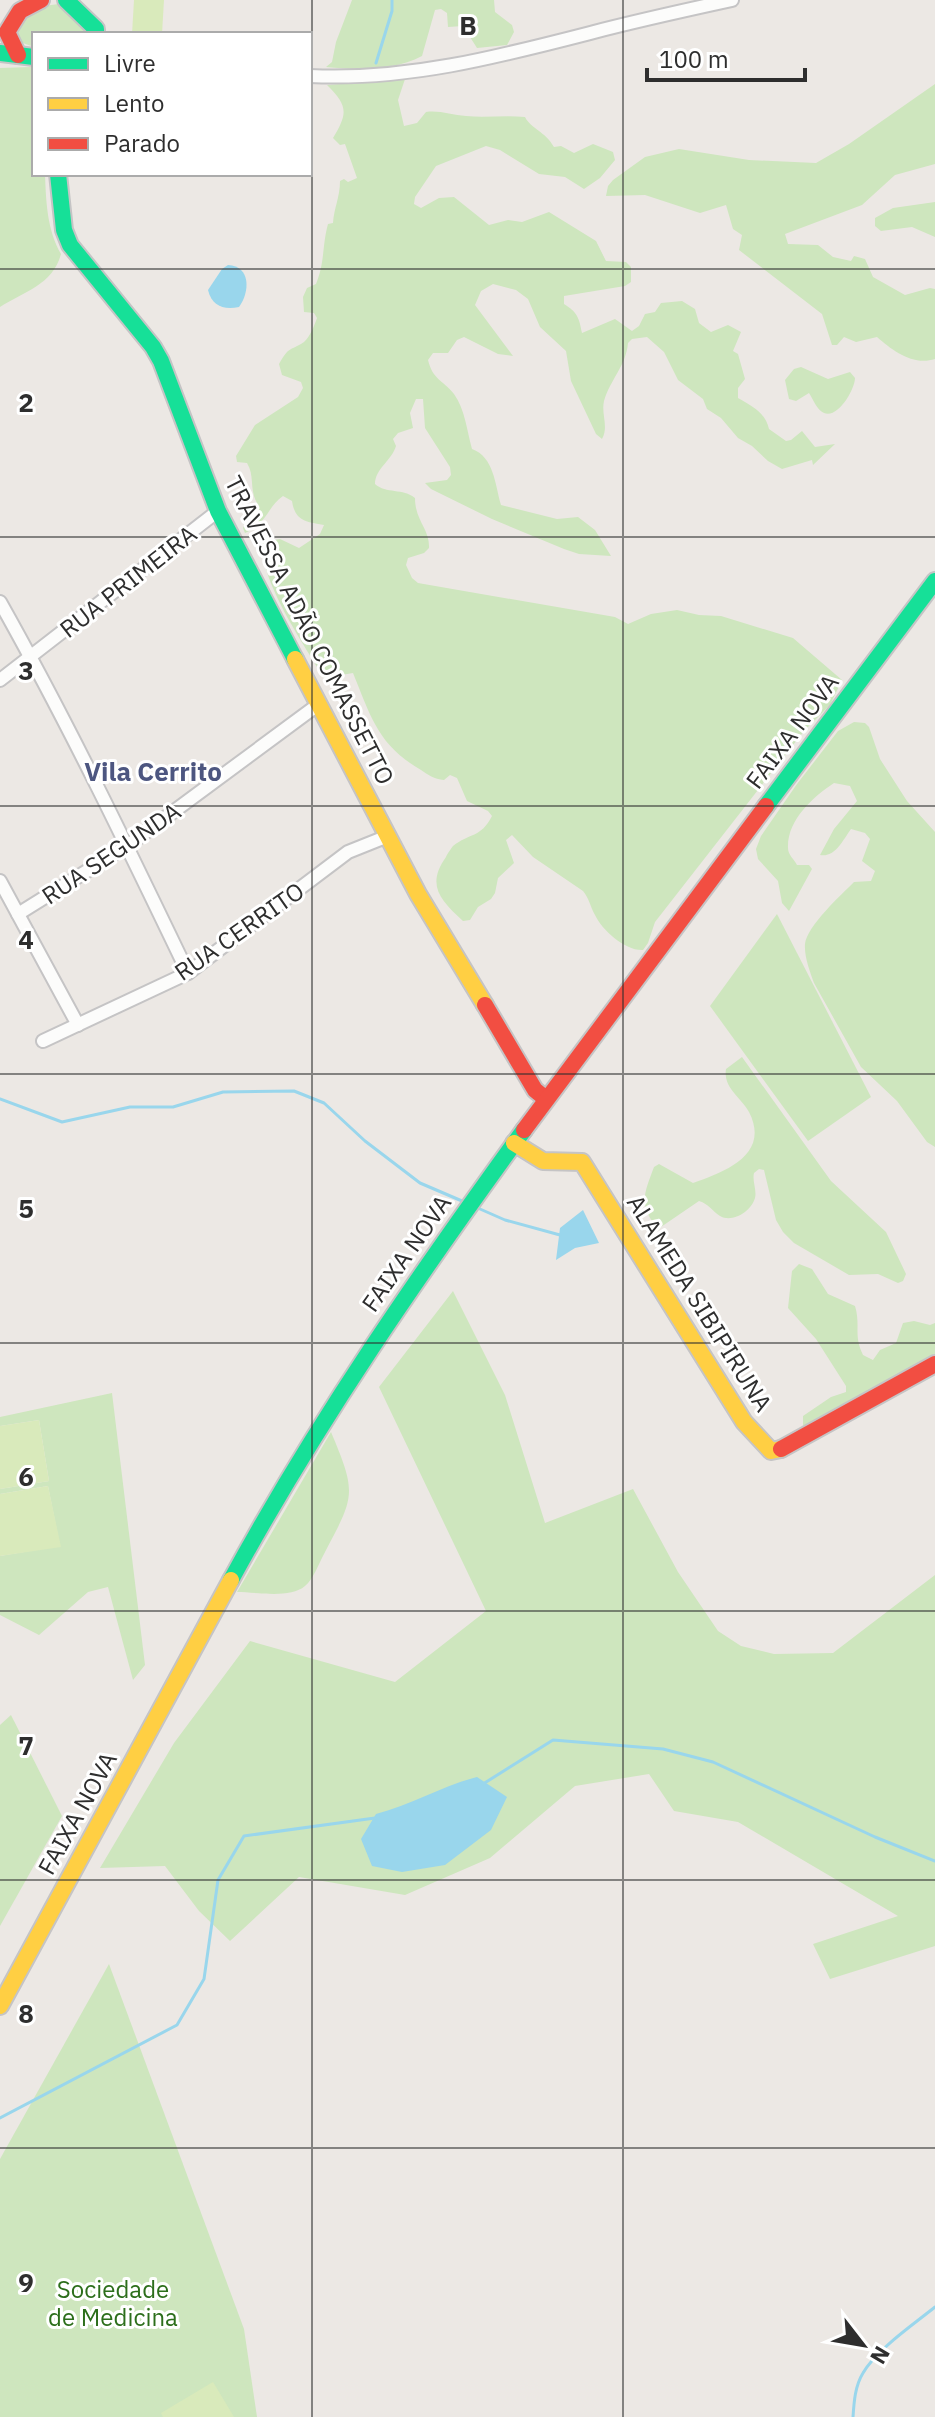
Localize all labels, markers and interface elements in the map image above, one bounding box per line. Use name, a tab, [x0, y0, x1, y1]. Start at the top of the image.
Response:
text: B	[459, 8, 477, 42]
legend	[32, 32, 312, 176]
scale bar	[647, 32, 805, 82]
text: 100 m	[659, 43, 729, 75]
text: Livre	[104, 47, 156, 79]
text: Lento	[104, 87, 164, 119]
text: Parado	[104, 127, 180, 159]
text: 2	[18, 385, 34, 419]
street label: TRAVESSA ADÃO COMASSETTO	[218, 470, 402, 790]
street label: RUA PRIMEIRA	[53, 517, 203, 645]
text: 3	[18, 653, 34, 687]
street label: FAIXA NOVA	[738, 667, 846, 795]
district label: Vila Cerrito	[84, 754, 222, 788]
street label: RUA SEGUNDA	[35, 795, 187, 911]
street label: RUA CERRITO	[168, 874, 310, 988]
text: 4	[18, 922, 34, 956]
street label: FAIXA NOVA	[354, 1188, 458, 1318]
street label: ALAMEDA SIBIPIRUNA	[620, 1188, 780, 1418]
text: 5	[18, 1191, 34, 1225]
text: 6	[18, 1459, 34, 1493]
text: 7	[18, 1728, 34, 1762]
street label: FAIXA NOVA	[30, 1746, 124, 1880]
text: 8	[18, 1996, 34, 2030]
text: 9	[18, 2265, 34, 2299]
park label: Sociedade de Medicina	[48, 2273, 178, 2333]
north arrow	[823, 2305, 903, 2385]
text: N	[864, 2341, 897, 2370]

